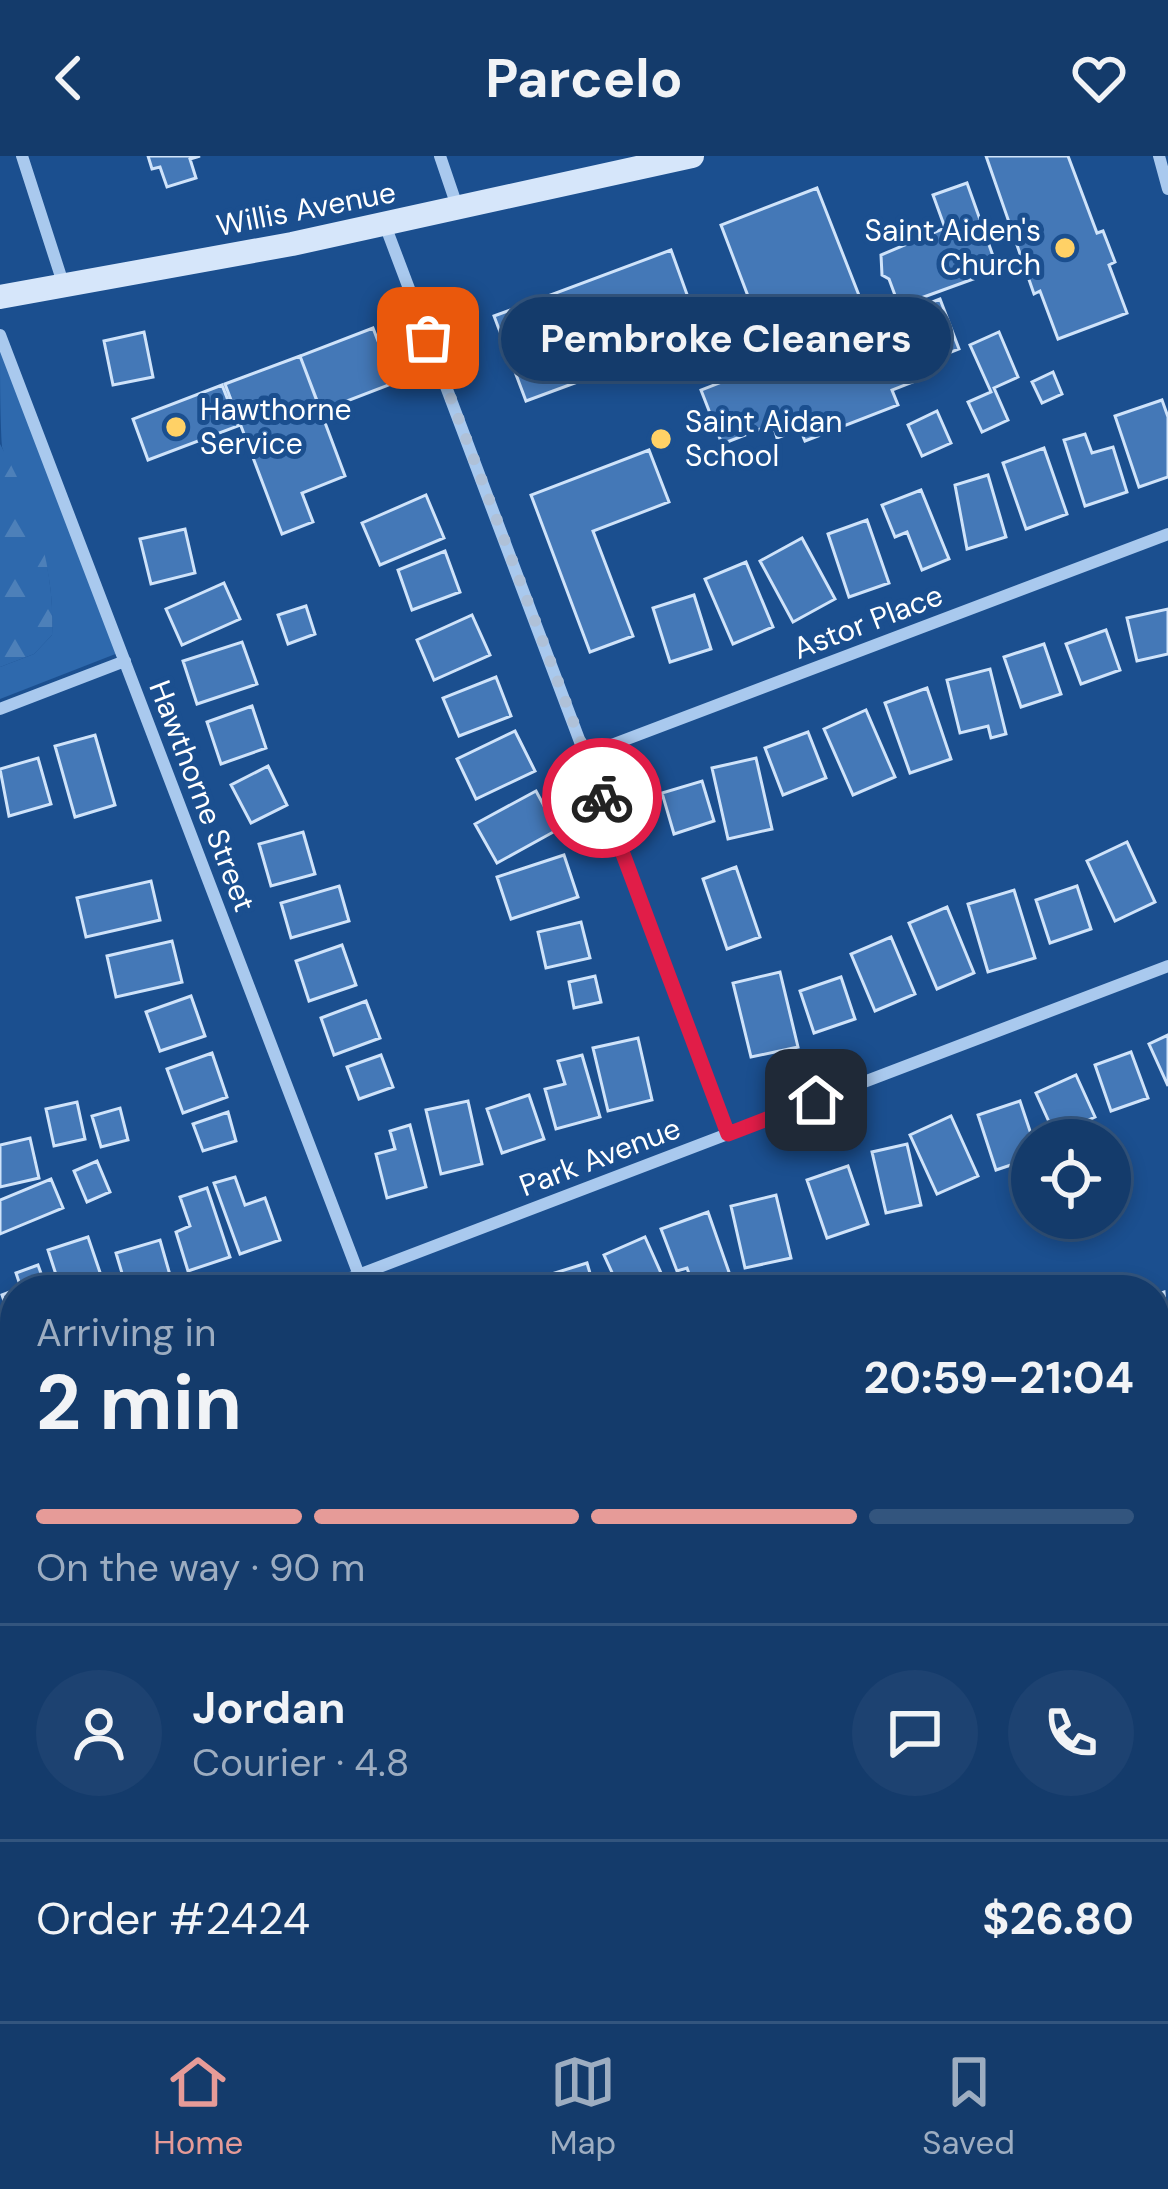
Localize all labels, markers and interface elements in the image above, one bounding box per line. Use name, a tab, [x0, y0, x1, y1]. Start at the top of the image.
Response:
text: Parcelo	[485, 43, 683, 114]
icon: back	[36, 45, 102, 111]
icon: heart	[1066, 45, 1132, 111]
street label: Willis Avenue	[213, 172, 399, 245]
place label: Saint Aiden's Church	[865, 211, 1041, 284]
marker: Saint Aiden's Church	[1052, 235, 1078, 261]
pin	[377, 287, 479, 389]
callout: Pembroke Cleaners	[500, 296, 950, 380]
icon: bag	[395, 305, 461, 371]
text: Pembroke Cleaners	[540, 313, 912, 364]
place label: Hawthorne Service	[200, 390, 352, 463]
place label: Saint Aidan School	[685, 402, 842, 475]
marker: Hawthorne Service	[163, 414, 189, 440]
marker: Saint Aidan School	[648, 426, 674, 452]
street label: Astor Place	[787, 575, 948, 668]
street label: Hawthorne Street	[140, 675, 264, 917]
courier	[542, 738, 662, 858]
icon: bike	[569, 765, 635, 831]
pin	[765, 1049, 867, 1151]
icon: home	[783, 1067, 849, 1133]
street label: Park Avenue	[514, 1108, 686, 1205]
map controls	[1011, 1119, 1131, 1239]
button: locate	[1011, 1119, 1131, 1239]
text: Arriving in	[36, 1307, 216, 1358]
text: 20:59–21:04	[864, 1348, 1134, 1407]
text: 2 min	[36, 1352, 242, 1453]
text: On the way · 90 m	[36, 1542, 365, 1593]
button: person	[36, 1670, 162, 1796]
button: chat	[852, 1670, 978, 1796]
button: phone	[1008, 1670, 1134, 1796]
text: Jordan	[192, 1678, 345, 1737]
text: Courier · 4.8	[192, 1737, 409, 1788]
text: Order #2424	[36, 1889, 310, 1948]
text: $26.80	[982, 1889, 1134, 1948]
tab: Home	[153, 2049, 243, 2164]
tab: Map	[550, 2049, 616, 2164]
tab: Saved	[922, 2049, 1015, 2164]

